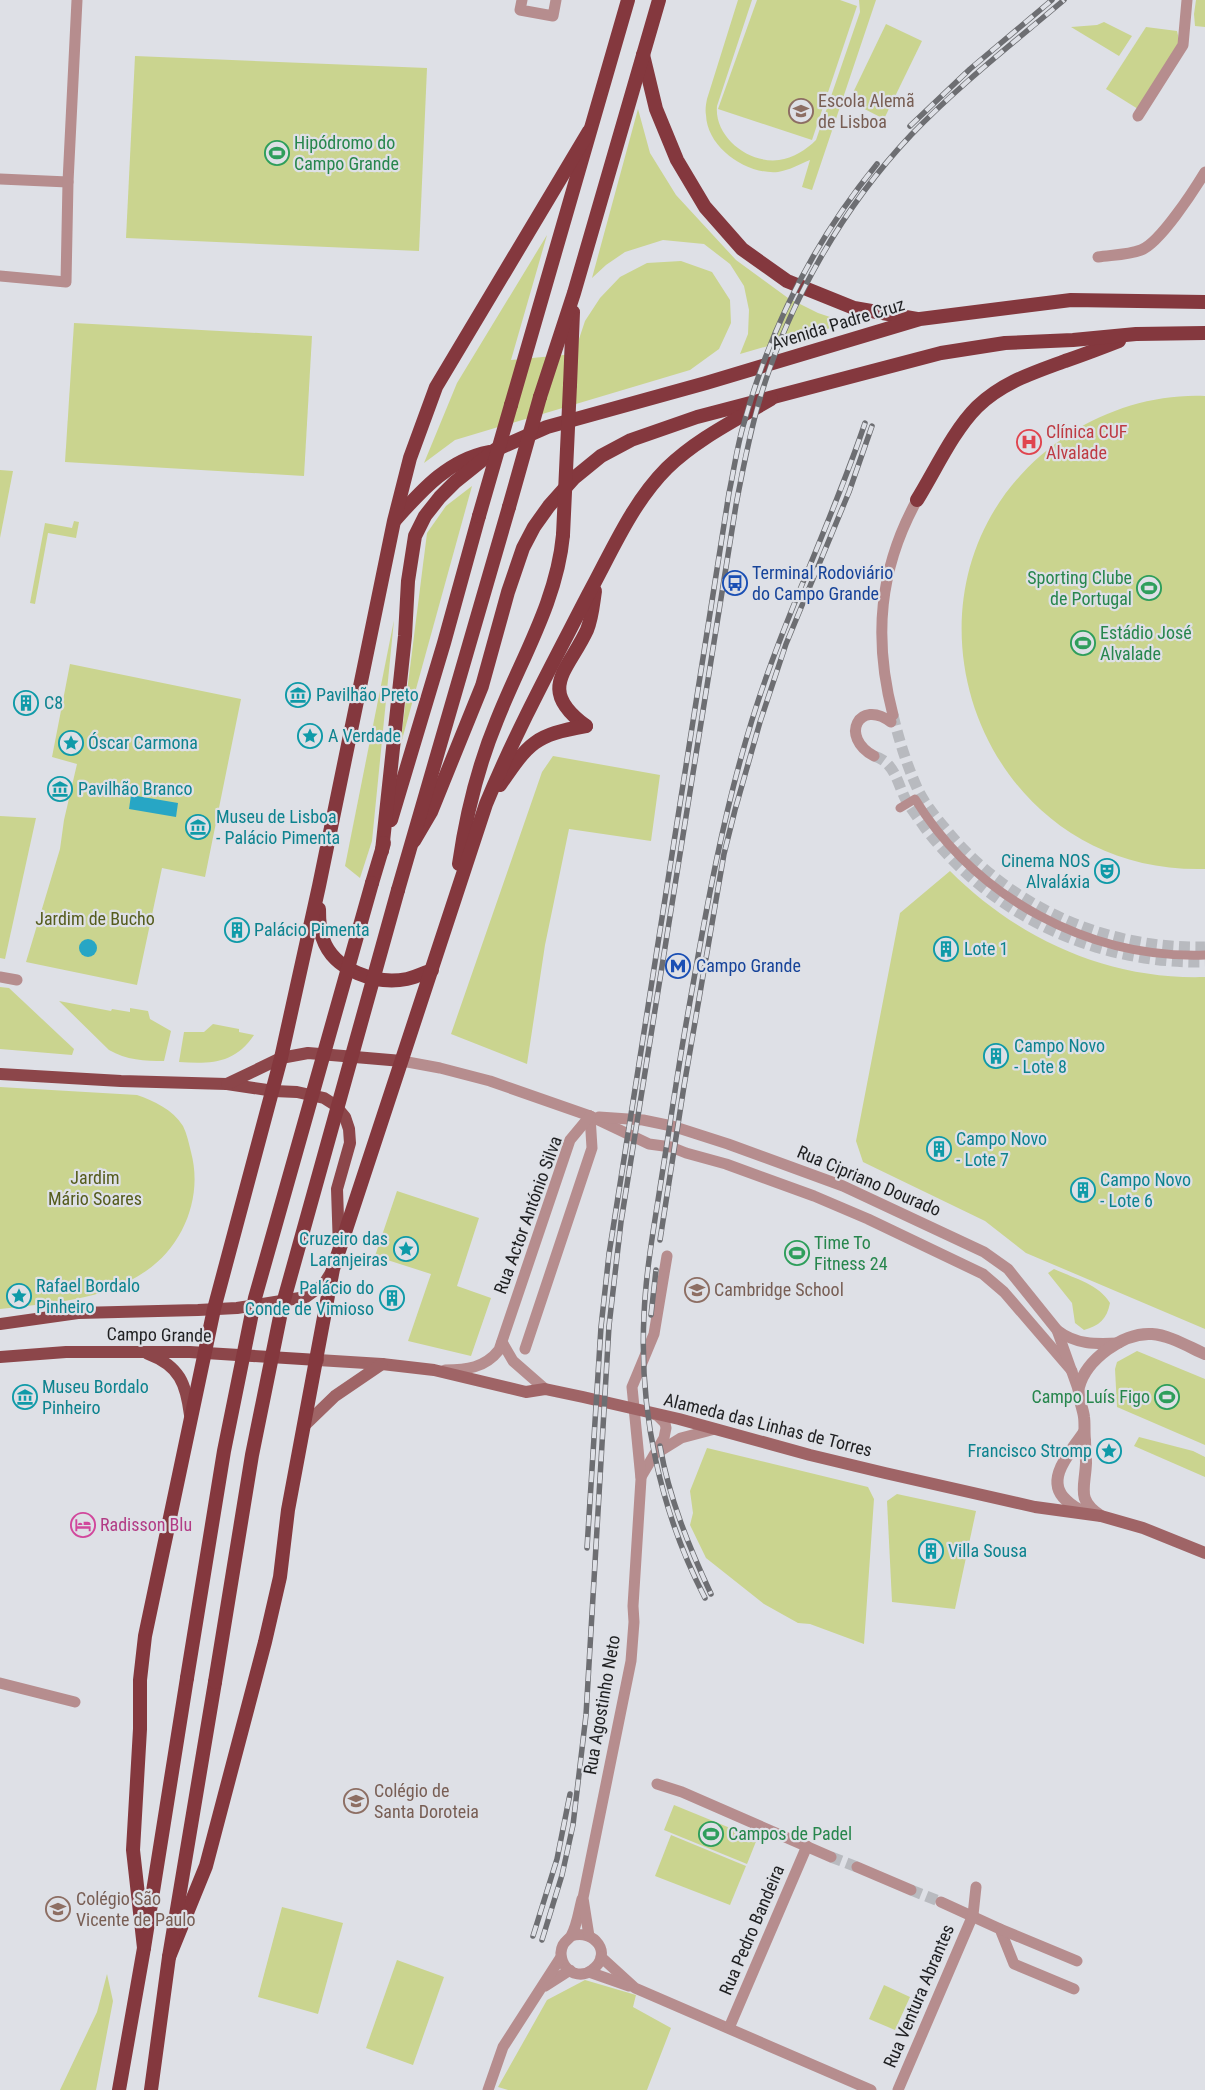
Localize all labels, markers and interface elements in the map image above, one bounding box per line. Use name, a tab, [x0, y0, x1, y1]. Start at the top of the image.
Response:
place label: Escola Alemã de Lisboa	[818, 90, 915, 132]
school or university icon: Escola Alemã de Lisboa	[788, 98, 814, 124]
place label: Hipódromo do Campo Grande	[294, 132, 399, 174]
sports icon: Hipódromo do Campo Grande	[264, 140, 290, 166]
street label: Avenida Padre Cruz	[769, 293, 907, 354]
place label: Clínica CUF Alvalade	[1046, 421, 1128, 463]
hospital icon: Clínica CUF Alvalade	[1016, 429, 1042, 455]
place label: Terminal Rodoviário do Campo Grande	[752, 562, 893, 604]
place label: Sporting Clube de Portugal	[1027, 567, 1132, 609]
bus stop icon: Terminal Rodoviário do Campo Grande	[722, 570, 748, 596]
sports icon: Sporting Clube de Portugal	[1136, 575, 1162, 601]
place label: Estádio José Alvalade	[1100, 622, 1192, 664]
sports icon: Estádio José Alvalade	[1070, 630, 1096, 656]
museum icon: Pavilhão Preto	[285, 682, 311, 708]
place label: Pavilhão Preto	[316, 684, 419, 705]
building icon: C8	[13, 690, 39, 716]
place label: C8	[44, 692, 63, 713]
place icon: A Verdade	[297, 723, 323, 749]
place label: A Verdade	[328, 725, 401, 746]
place icon: Óscar Carmona	[58, 730, 84, 756]
place label: Óscar Carmona	[88, 732, 198, 753]
museum icon: Pavilhão Branco	[47, 776, 73, 802]
place label: Pavilhão Branco	[78, 778, 192, 799]
place label: Museu de Lisboa - Palácio Pimenta	[216, 806, 340, 848]
museum icon: Museu de Lisboa - Palácio Pimenta	[185, 814, 211, 840]
place label: Cinema NOS Alvaláxia	[1001, 850, 1090, 892]
theatre icon: Cinema NOS Alvaláxia	[1094, 858, 1120, 884]
park label: Jardim de Bucho	[35, 908, 155, 929]
building icon: Palácio Pimenta	[224, 917, 250, 943]
place label: Palácio Pimenta	[254, 919, 370, 940]
building icon: Lote 1	[933, 936, 959, 962]
place label: Lote 1	[964, 938, 1008, 959]
metro station icon: Campo Grande	[665, 953, 691, 979]
place label: Campo Grande	[696, 955, 801, 976]
place label: Campo Novo - Lote 8	[1014, 1035, 1105, 1077]
building icon: Campo Novo - Lote 8	[983, 1043, 1009, 1069]
place label: Campo Novo - Lote 7	[956, 1128, 1047, 1170]
street label: Rua Actor António Silva	[489, 1133, 566, 1297]
building icon: Campo Novo - Lote 7	[926, 1136, 952, 1162]
street label: Rua Cipriano Dourado	[794, 1141, 944, 1220]
park label: Jardim Mário Soares	[48, 1167, 142, 1209]
place label: Campo Novo - Lote 6	[1100, 1169, 1191, 1211]
building icon: Campo Novo - Lote 6	[1070, 1177, 1096, 1203]
place label: Cruzeiro das Laranjeiras	[299, 1228, 388, 1270]
place label: Time To Fitness 24	[814, 1232, 888, 1274]
place icon: Cruzeiro das Laranjeiras	[393, 1236, 419, 1262]
sports icon: Time To Fitness 24	[784, 1240, 810, 1266]
place label: Rafael Bordalo Pinheiro	[36, 1275, 140, 1317]
place label: Palácio do Conde de Vimioso	[245, 1277, 374, 1319]
school or university icon: Cambridge School	[684, 1277, 710, 1303]
place label: Cambridge School	[714, 1279, 844, 1300]
place icon: Rafael Bordalo Pinheiro	[6, 1283, 32, 1309]
building icon: Palácio do Conde de Vimioso	[379, 1285, 405, 1311]
street label: Campo Grande	[106, 1323, 212, 1346]
place label: Museu Bordalo Pinheiro	[42, 1376, 149, 1418]
museum icon: Museu Bordalo Pinheiro	[12, 1384, 38, 1410]
sports icon: Campo Luís Figo	[1154, 1384, 1180, 1410]
place label: Campo Luís Figo	[1031, 1386, 1150, 1407]
street label: Alameda das Linhas de Torres	[662, 1388, 874, 1461]
place icon: Francisco Stromp	[1096, 1438, 1122, 1464]
place label: Francisco Stromp	[968, 1440, 1092, 1461]
hotel icon: Radisson Blu	[70, 1512, 96, 1538]
place label: Radisson Blu	[100, 1514, 192, 1535]
building icon: Villa Sousa	[918, 1538, 944, 1564]
place label: Villa Sousa	[948, 1540, 1027, 1561]
street label: Rua Agostinho Neto	[579, 1633, 624, 1776]
place label: Colégio de Santa Doroteia	[374, 1780, 479, 1822]
school or university icon: Colégio de Santa Doroteia	[343, 1788, 369, 1814]
sports icon: Campos de Padel	[698, 1821, 724, 1847]
place label: Campos de Padel	[728, 1823, 852, 1844]
street label: Rua Pedro Bandeira	[715, 1862, 788, 1998]
place label: Colégio São Vicente de Paulo	[76, 1888, 195, 1930]
school or university icon: Colégio São Vicente de Paulo	[45, 1896, 71, 1922]
street label: Rua Ventura Abrantes	[879, 1921, 958, 2071]

